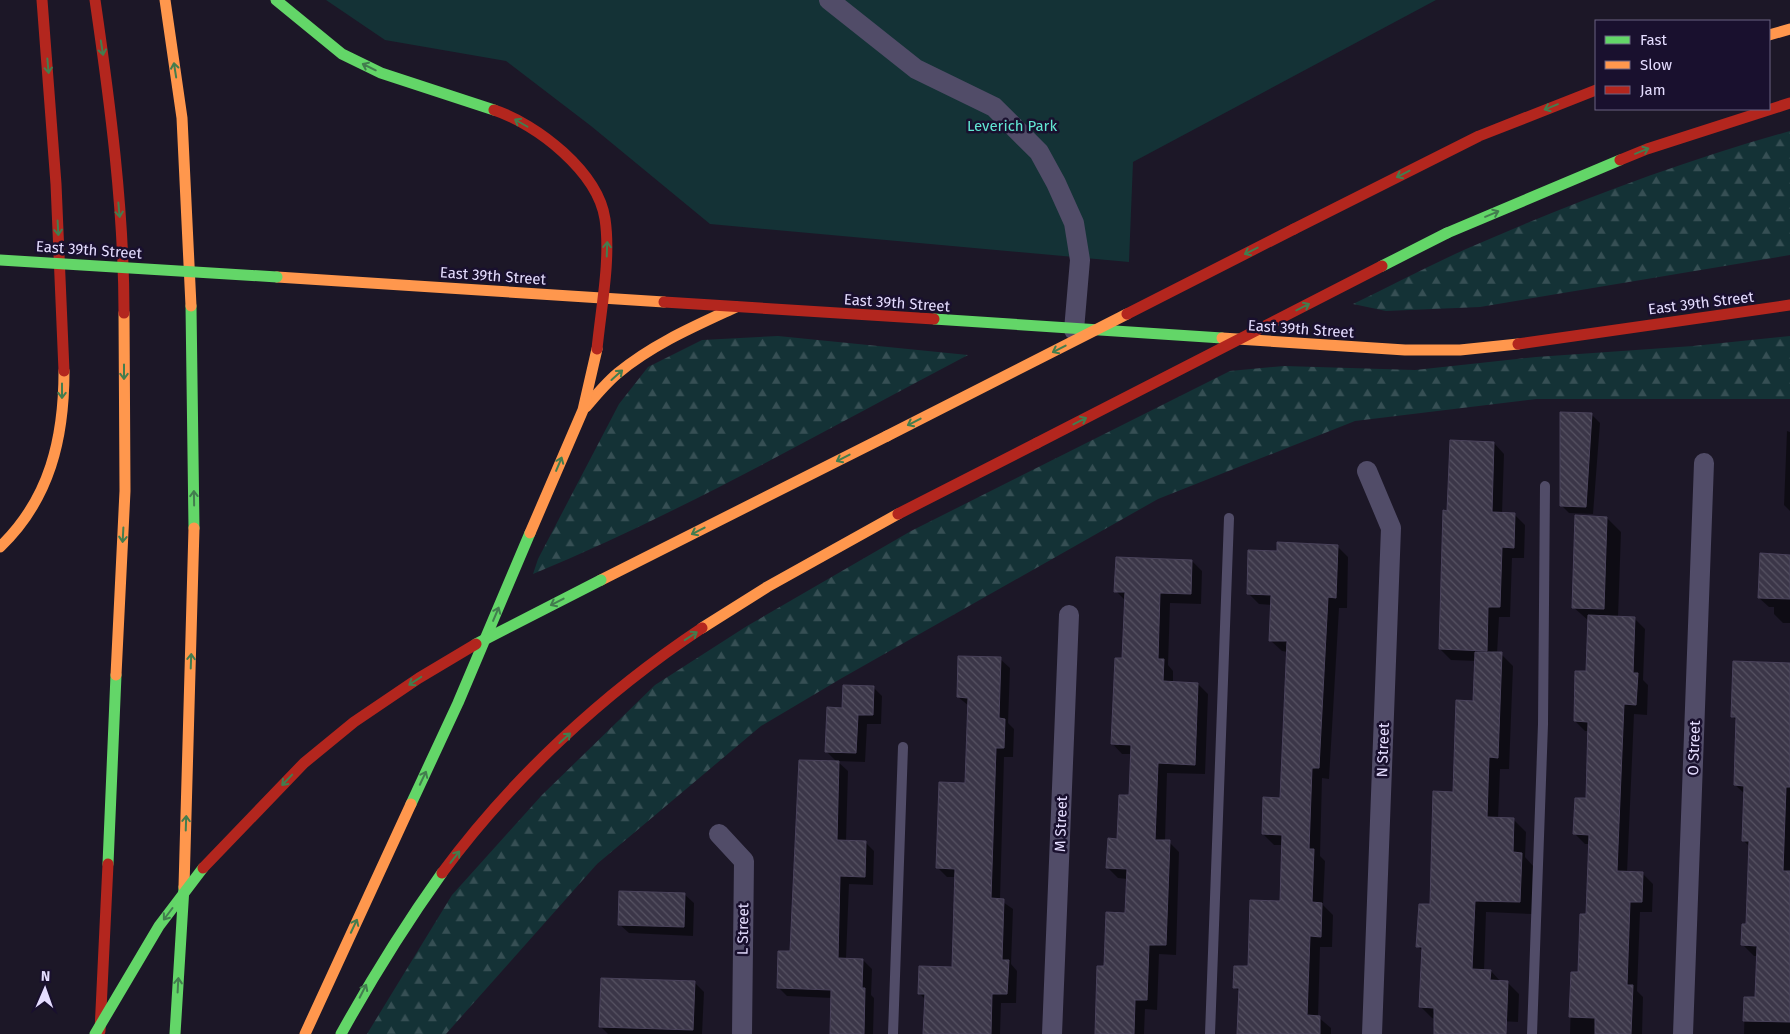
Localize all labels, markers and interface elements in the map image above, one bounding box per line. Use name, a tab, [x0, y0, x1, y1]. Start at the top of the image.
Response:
legend	[1595, 20, 1770, 110]
text: Fast	[1640, 31, 1667, 49]
one-way arrow	[98, 40, 108, 56]
text: Slow	[1640, 56, 1672, 74]
one-way arrow	[44, 58, 53, 74]
one-way arrow	[170, 62, 180, 78]
one-way arrow	[361, 62, 376, 72]
text: Jam	[1640, 81, 1666, 99]
one-way arrow	[1544, 103, 1559, 113]
one-way arrow	[514, 117, 528, 127]
park label: Leverich Park	[967, 117, 1057, 135]
one-way arrow	[1634, 146, 1649, 156]
one-way arrow	[1396, 170, 1411, 179]
one-way arrow	[114, 202, 123, 218]
one-way arrow	[1484, 209, 1499, 219]
one-way arrow	[54, 220, 63, 236]
street label: East 39th Street	[35, 237, 143, 263]
one-way arrow	[602, 242, 611, 258]
one-way arrow	[1243, 246, 1258, 256]
street label: East 39th Street	[439, 263, 547, 289]
street label: East 39th Street	[1647, 288, 1755, 318]
street label: East 39th Street	[843, 290, 951, 316]
one-way arrow	[1295, 302, 1310, 311]
street label: East 39th Street	[1247, 316, 1355, 342]
one-way arrow	[1052, 345, 1067, 354]
one-way arrow	[119, 364, 129, 380]
one-way arrow	[610, 369, 623, 381]
one-way arrow	[57, 382, 67, 398]
one-way arrow	[1072, 416, 1087, 425]
one-way arrow	[907, 418, 922, 427]
one-way arrow	[836, 454, 851, 463]
one-way arrow	[555, 457, 565, 472]
one-way arrow	[189, 490, 199, 506]
one-way arrow	[118, 526, 128, 542]
one-way arrow	[691, 527, 706, 536]
one-way arrow	[550, 598, 565, 607]
one-way arrow	[491, 607, 501, 622]
one-way arrow	[684, 630, 698, 640]
one-way arrow	[186, 653, 195, 669]
one-way arrow	[408, 676, 422, 686]
street label: O Street	[1684, 720, 1704, 776]
street label: N Street	[1373, 722, 1393, 778]
one-way arrow	[559, 732, 571, 744]
one-way arrow	[418, 771, 428, 786]
one-way arrow	[281, 774, 293, 787]
street label: M Street	[1051, 795, 1071, 852]
one-way arrow	[181, 815, 190, 831]
one-way arrow	[450, 850, 460, 864]
street label: L Street	[734, 902, 752, 955]
one-way arrow	[162, 907, 173, 920]
one-way arrow	[349, 919, 359, 934]
north arrow	[20, 964, 70, 1014]
text: N	[40, 968, 50, 985]
one-way arrow	[174, 978, 183, 994]
one-way arrow	[358, 983, 368, 998]

